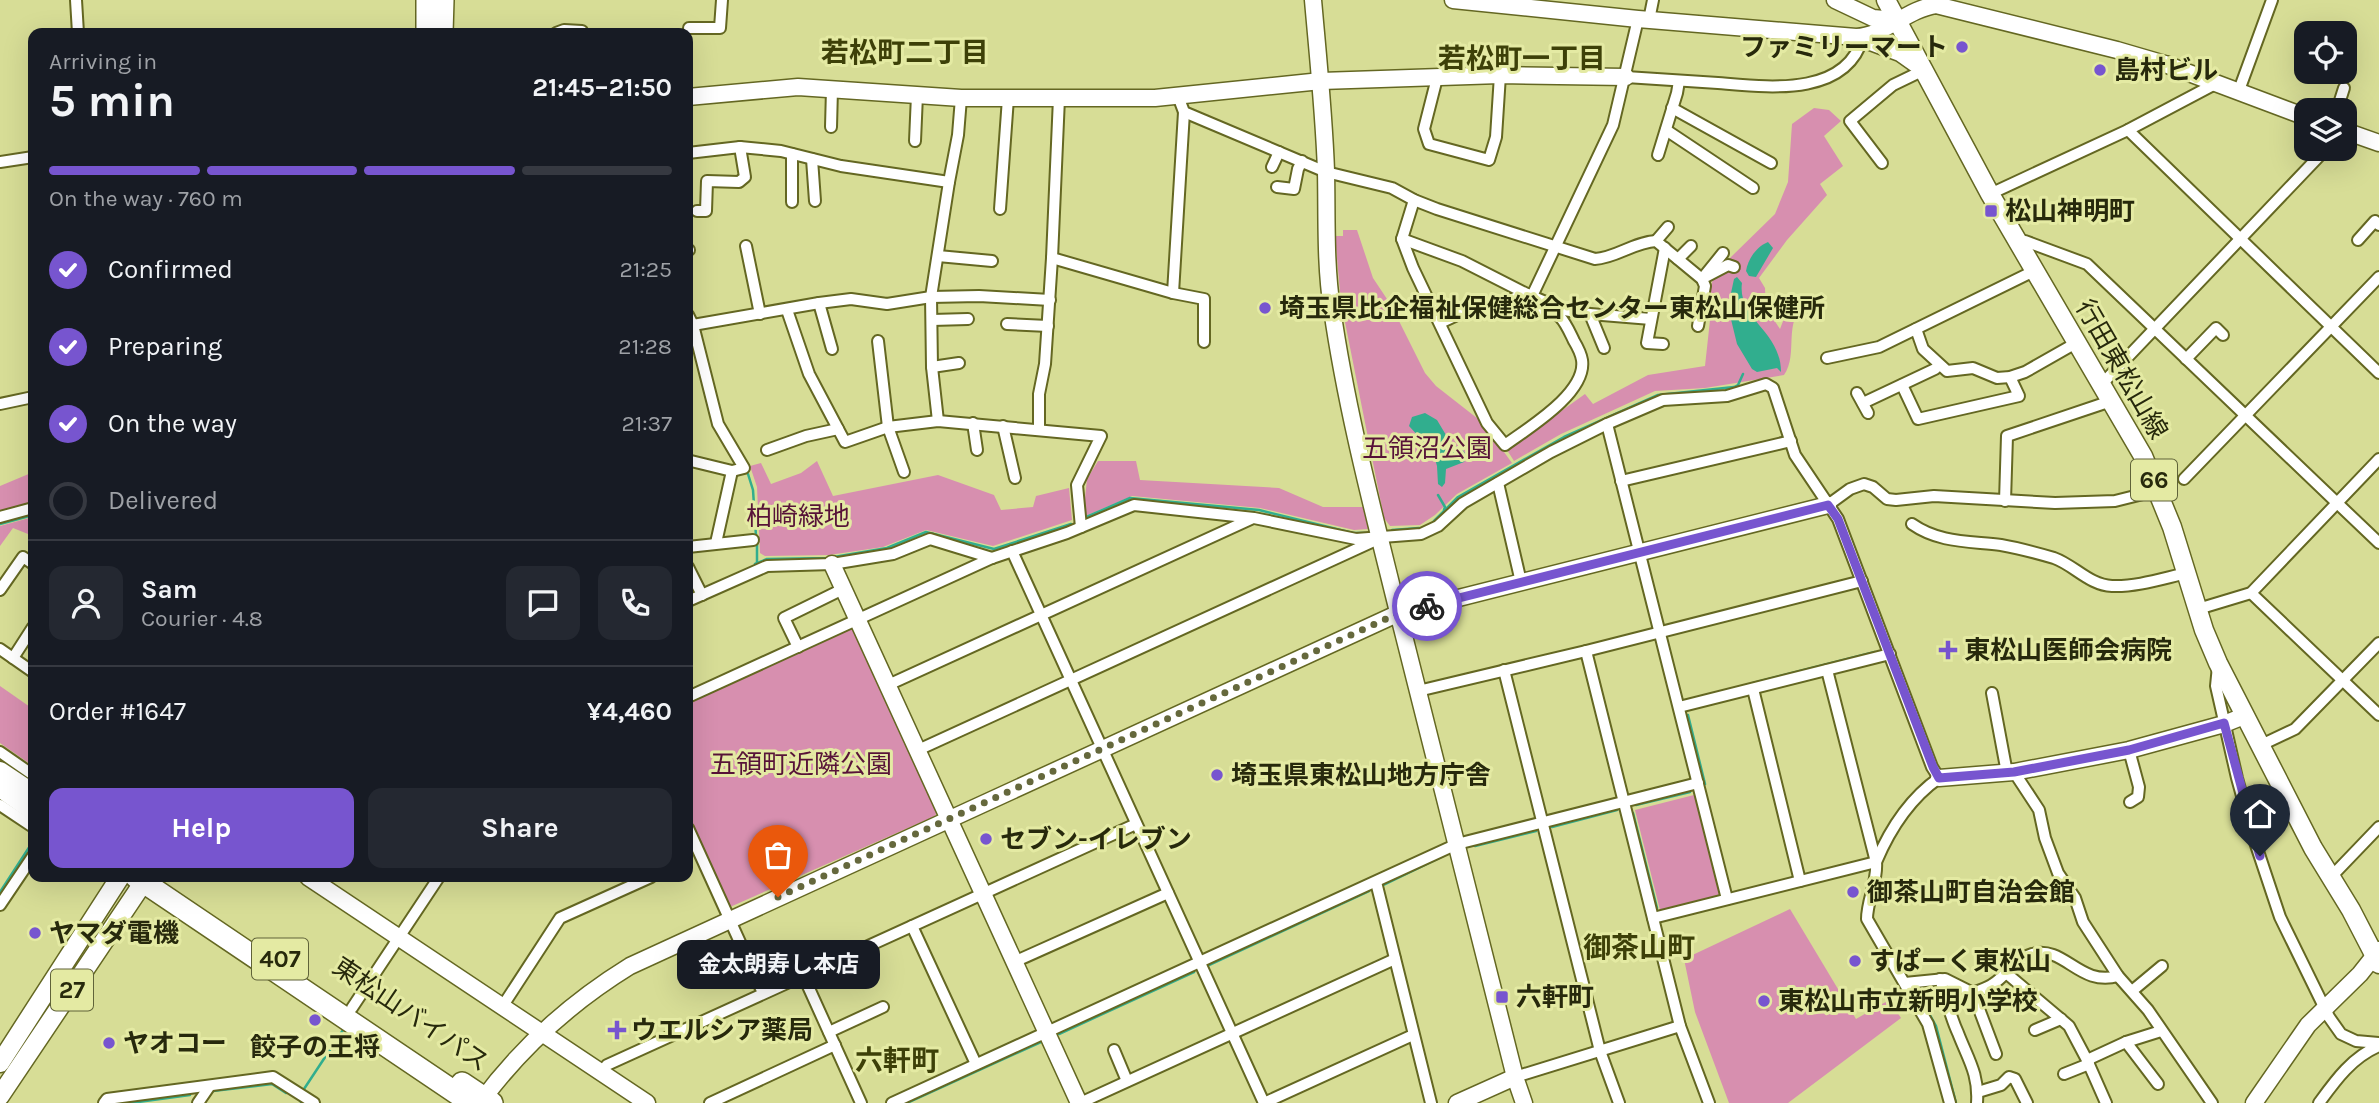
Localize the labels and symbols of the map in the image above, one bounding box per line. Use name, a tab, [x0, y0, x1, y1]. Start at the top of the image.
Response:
place label: ファミリーマート	[1740, 32, 1948, 63]
district label: 若松町二丁目	[821, 36, 989, 69]
marker: ファミリーマート	[1954, 39, 1970, 55]
district label: 若松町一丁目	[1438, 42, 1606, 75]
place label: 島村ビル	[2114, 55, 2218, 86]
marker: 島村ビル	[2092, 62, 2108, 78]
place label: 松山神明町	[2005, 196, 2135, 227]
marker: 松山神明町	[1983, 203, 1999, 219]
place label: 埼玉県比企福祉保健総合センター東松山保健所	[1279, 293, 1825, 324]
street label: 行田東松山線	[2069, 294, 2174, 445]
marker: 埼玉県比企福祉保健総合センター東松山保健所	[1257, 300, 1273, 316]
park label: 五領沼公園	[1362, 433, 1492, 464]
road number: 66	[2131, 460, 2177, 500]
park label: 柏崎緑地	[746, 501, 850, 532]
courier	[1392, 571, 1462, 641]
place label: 東松山医師会病院	[1964, 635, 2172, 666]
marker: 東松山医師会病院	[1938, 640, 1958, 660]
park label: 五領町近隣公園	[710, 749, 892, 780]
place label: 埼玉県東松山地方庁舎	[1231, 760, 1491, 791]
marker: 埼玉県東松山地方庁舎	[1209, 767, 1225, 783]
pin	[2230, 784, 2290, 856]
place label: セブン-イレブン	[1000, 824, 1192, 855]
pin	[748, 825, 808, 897]
marker: セブン-イレブン	[978, 831, 994, 847]
place label: 御茶山町自治会館	[1867, 877, 2075, 908]
marker: 御茶山町自治会館	[1845, 884, 1861, 900]
place label: ヤマダ電機	[49, 918, 179, 949]
marker: ヤマダ電機	[27, 925, 43, 941]
district label: 御茶山町	[1583, 931, 1695, 964]
road number: 407	[252, 939, 308, 979]
callout: 金太朗寿し本店	[676, 939, 880, 988]
place label: すぱーく東松山	[1869, 946, 2051, 977]
street label: 東松山バイパス	[327, 951, 495, 1078]
marker: すぱーく東松山	[1847, 953, 1863, 969]
road number: 27	[51, 970, 93, 1010]
place label: 六軒町	[1516, 982, 1594, 1013]
place label: 東松山市立新明小学校	[1778, 986, 2038, 1017]
marker: 六軒町	[1494, 989, 1510, 1005]
marker: 東松山市立新明小学校	[1756, 993, 1772, 1009]
marker: 餃子の王将	[307, 1012, 323, 1028]
place label: ウエルシア薬局	[631, 1015, 813, 1046]
marker: ウエルシア薬局	[609, 1022, 625, 1038]
place label: ヤオコー	[123, 1028, 227, 1059]
place label: 餃子の王将	[250, 1032, 380, 1063]
marker: ヤオコー	[101, 1035, 117, 1051]
district label: 六軒町	[855, 1044, 939, 1077]

